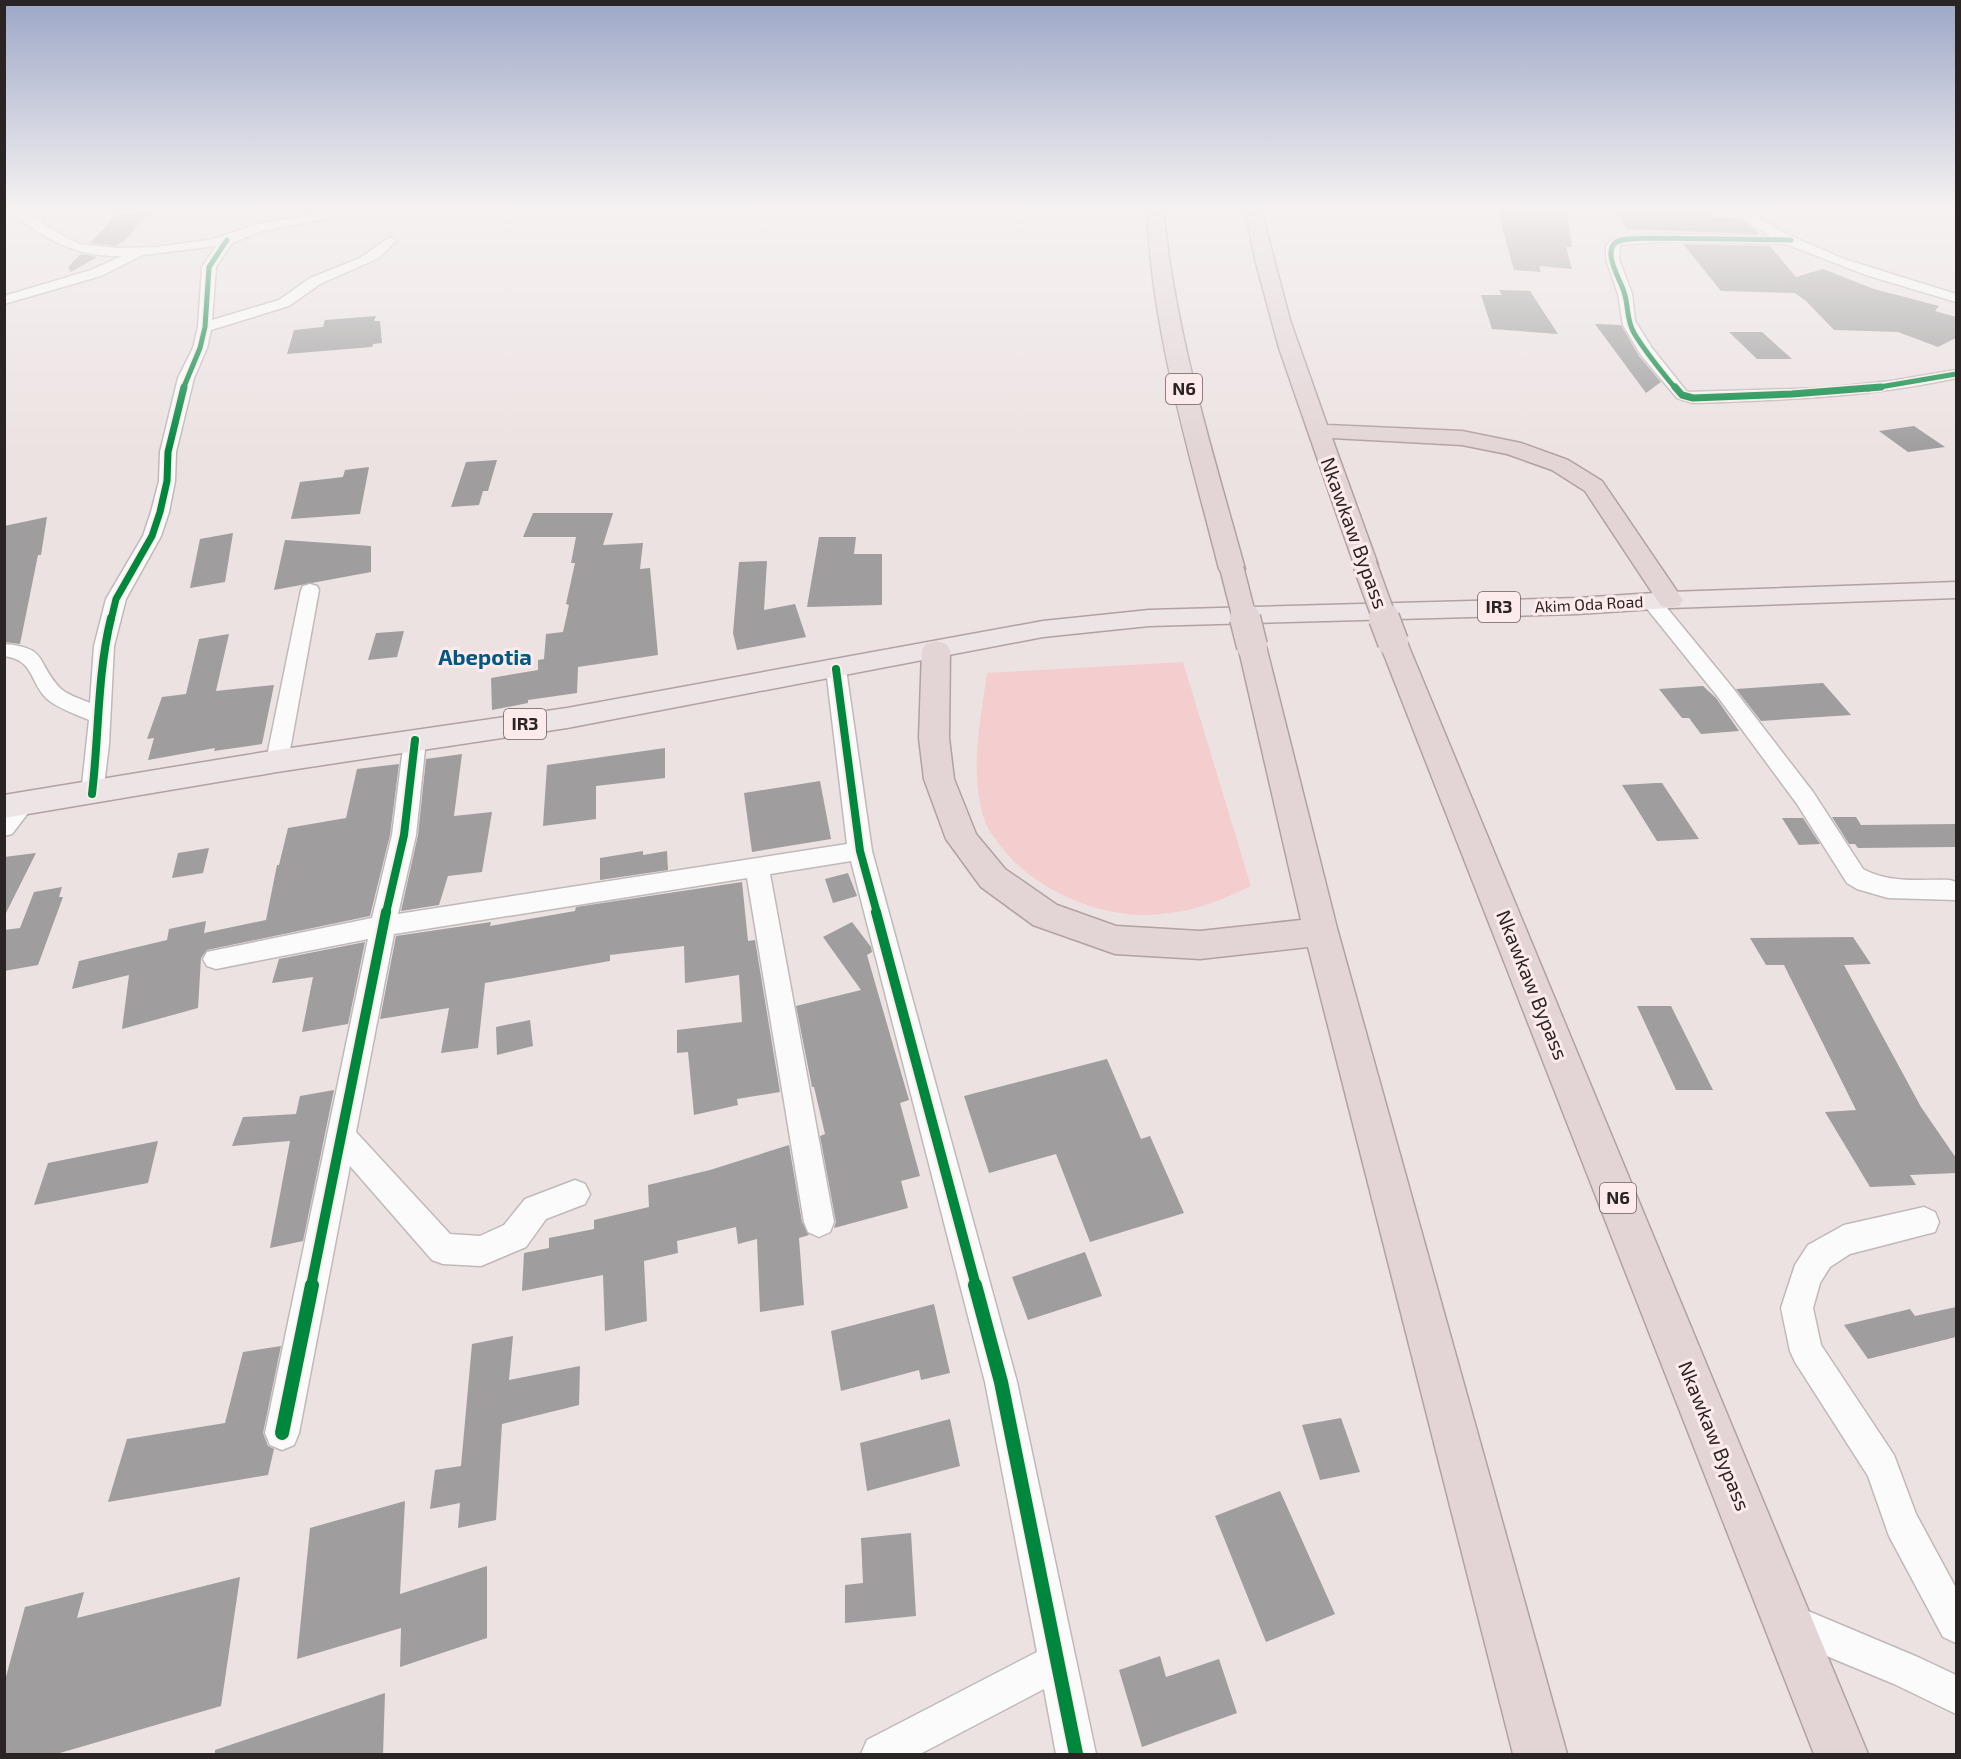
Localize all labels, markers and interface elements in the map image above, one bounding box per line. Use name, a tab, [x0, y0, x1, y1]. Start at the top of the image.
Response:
road number: N6	[1166, 374, 1202, 404]
street label: Nkawkaw Bypass	[1316, 454, 1393, 612]
street label: Akim Oda Road	[1534, 591, 1644, 616]
road number: IR3	[1478, 592, 1520, 622]
district label: Abepotia	[438, 643, 532, 669]
road number: IR3	[504, 709, 546, 739]
street label: Nkawkaw Bypass	[1492, 906, 1574, 1063]
road number: N6	[1600, 1183, 1636, 1213]
street label: Nkawkaw Bypass	[1674, 1357, 1756, 1514]

